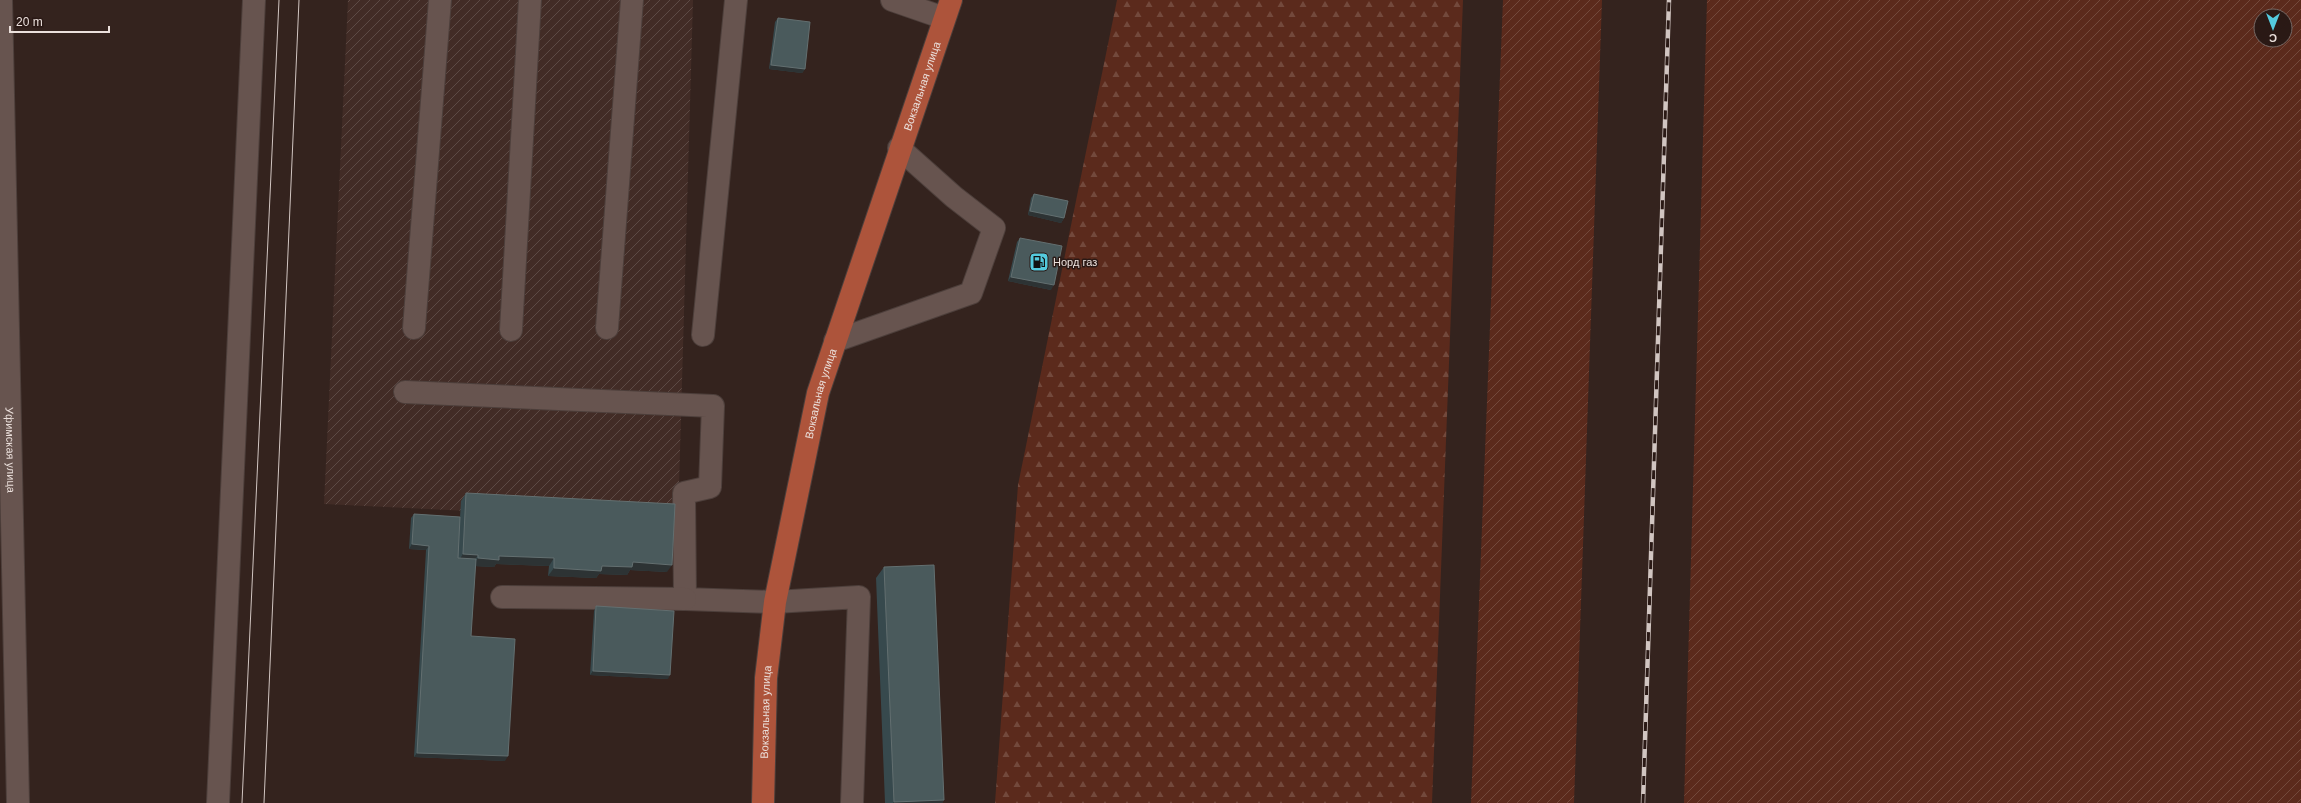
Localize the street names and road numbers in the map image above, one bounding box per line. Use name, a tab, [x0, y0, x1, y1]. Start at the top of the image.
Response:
street label: Вокзальная улица	[901, 39, 943, 132]
street label: Вокзальная улица	[803, 346, 839, 440]
street label: Уфимская улица	[4, 407, 17, 494]
street label: Вокзальная улица	[758, 664, 774, 759]

